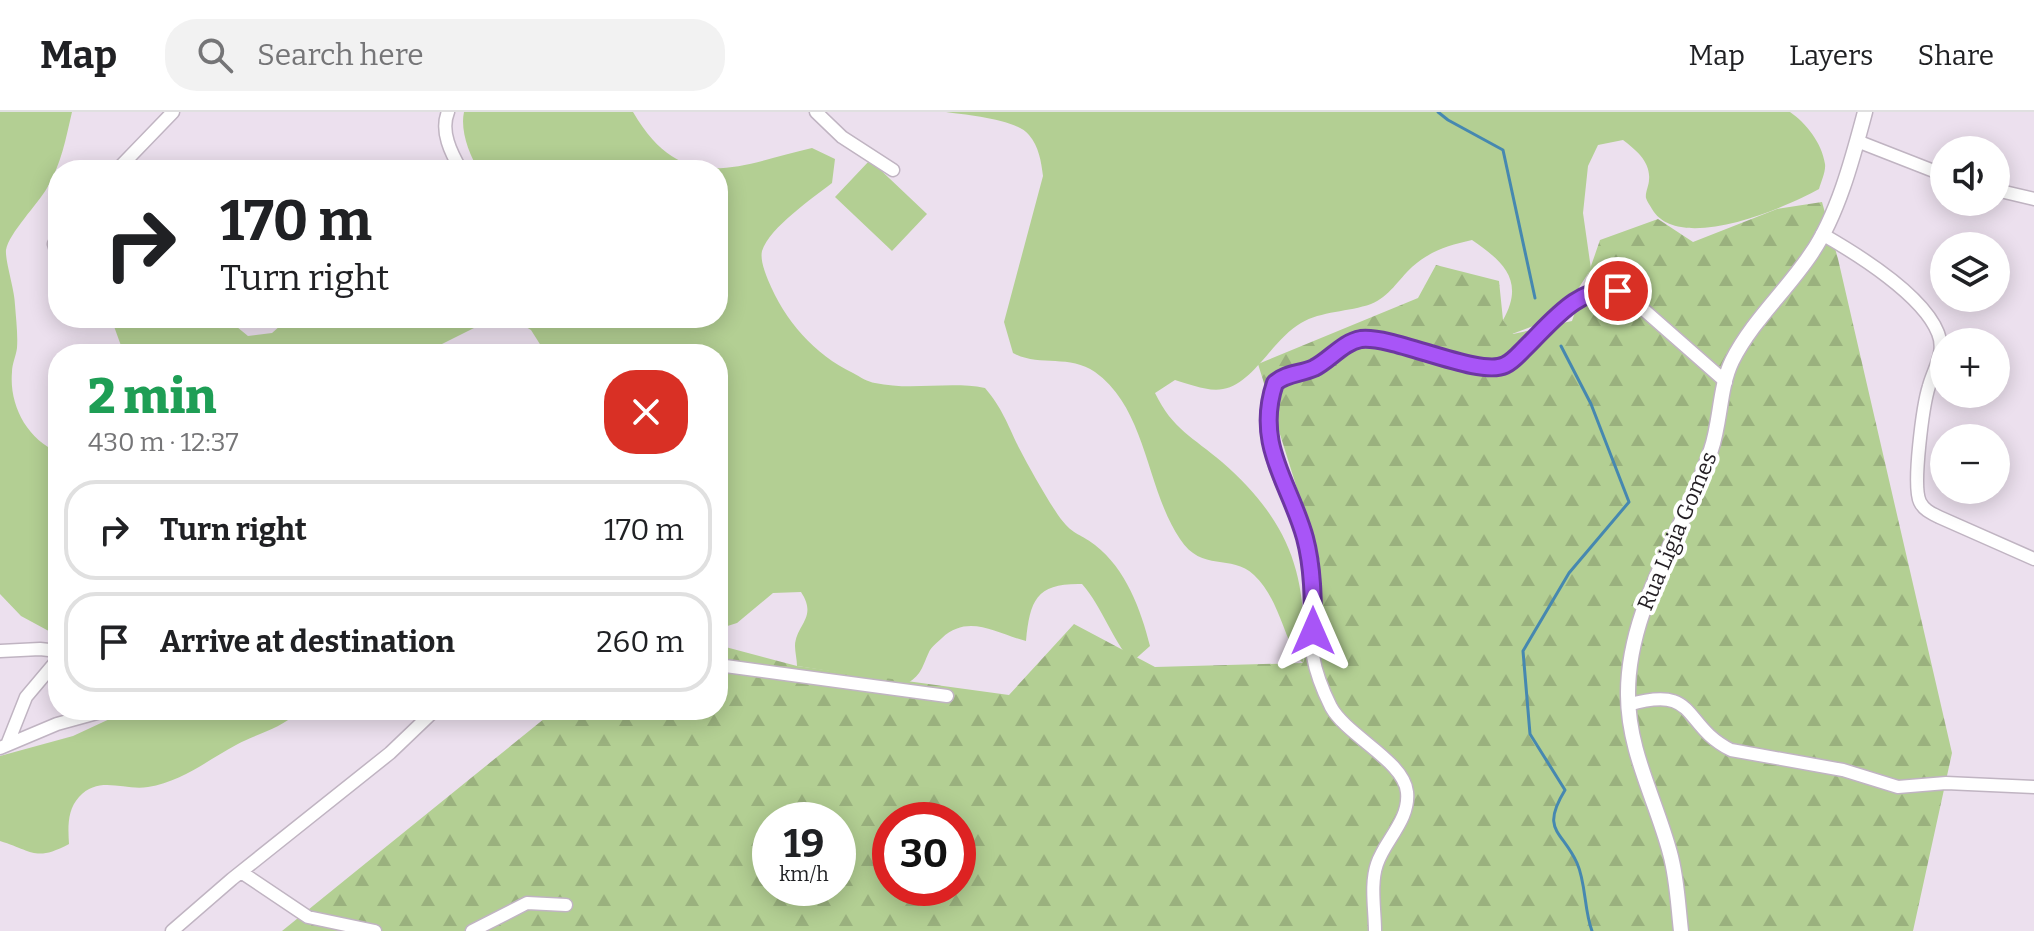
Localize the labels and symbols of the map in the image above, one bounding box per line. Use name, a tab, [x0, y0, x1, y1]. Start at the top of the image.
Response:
pin	[1584, 257, 1652, 325]
street label: Rua Ligia Gomes	[1631, 448, 1723, 614]
position arrow	[1271, 589, 1355, 673]
speed limit sign: 30	[872, 802, 976, 906]

